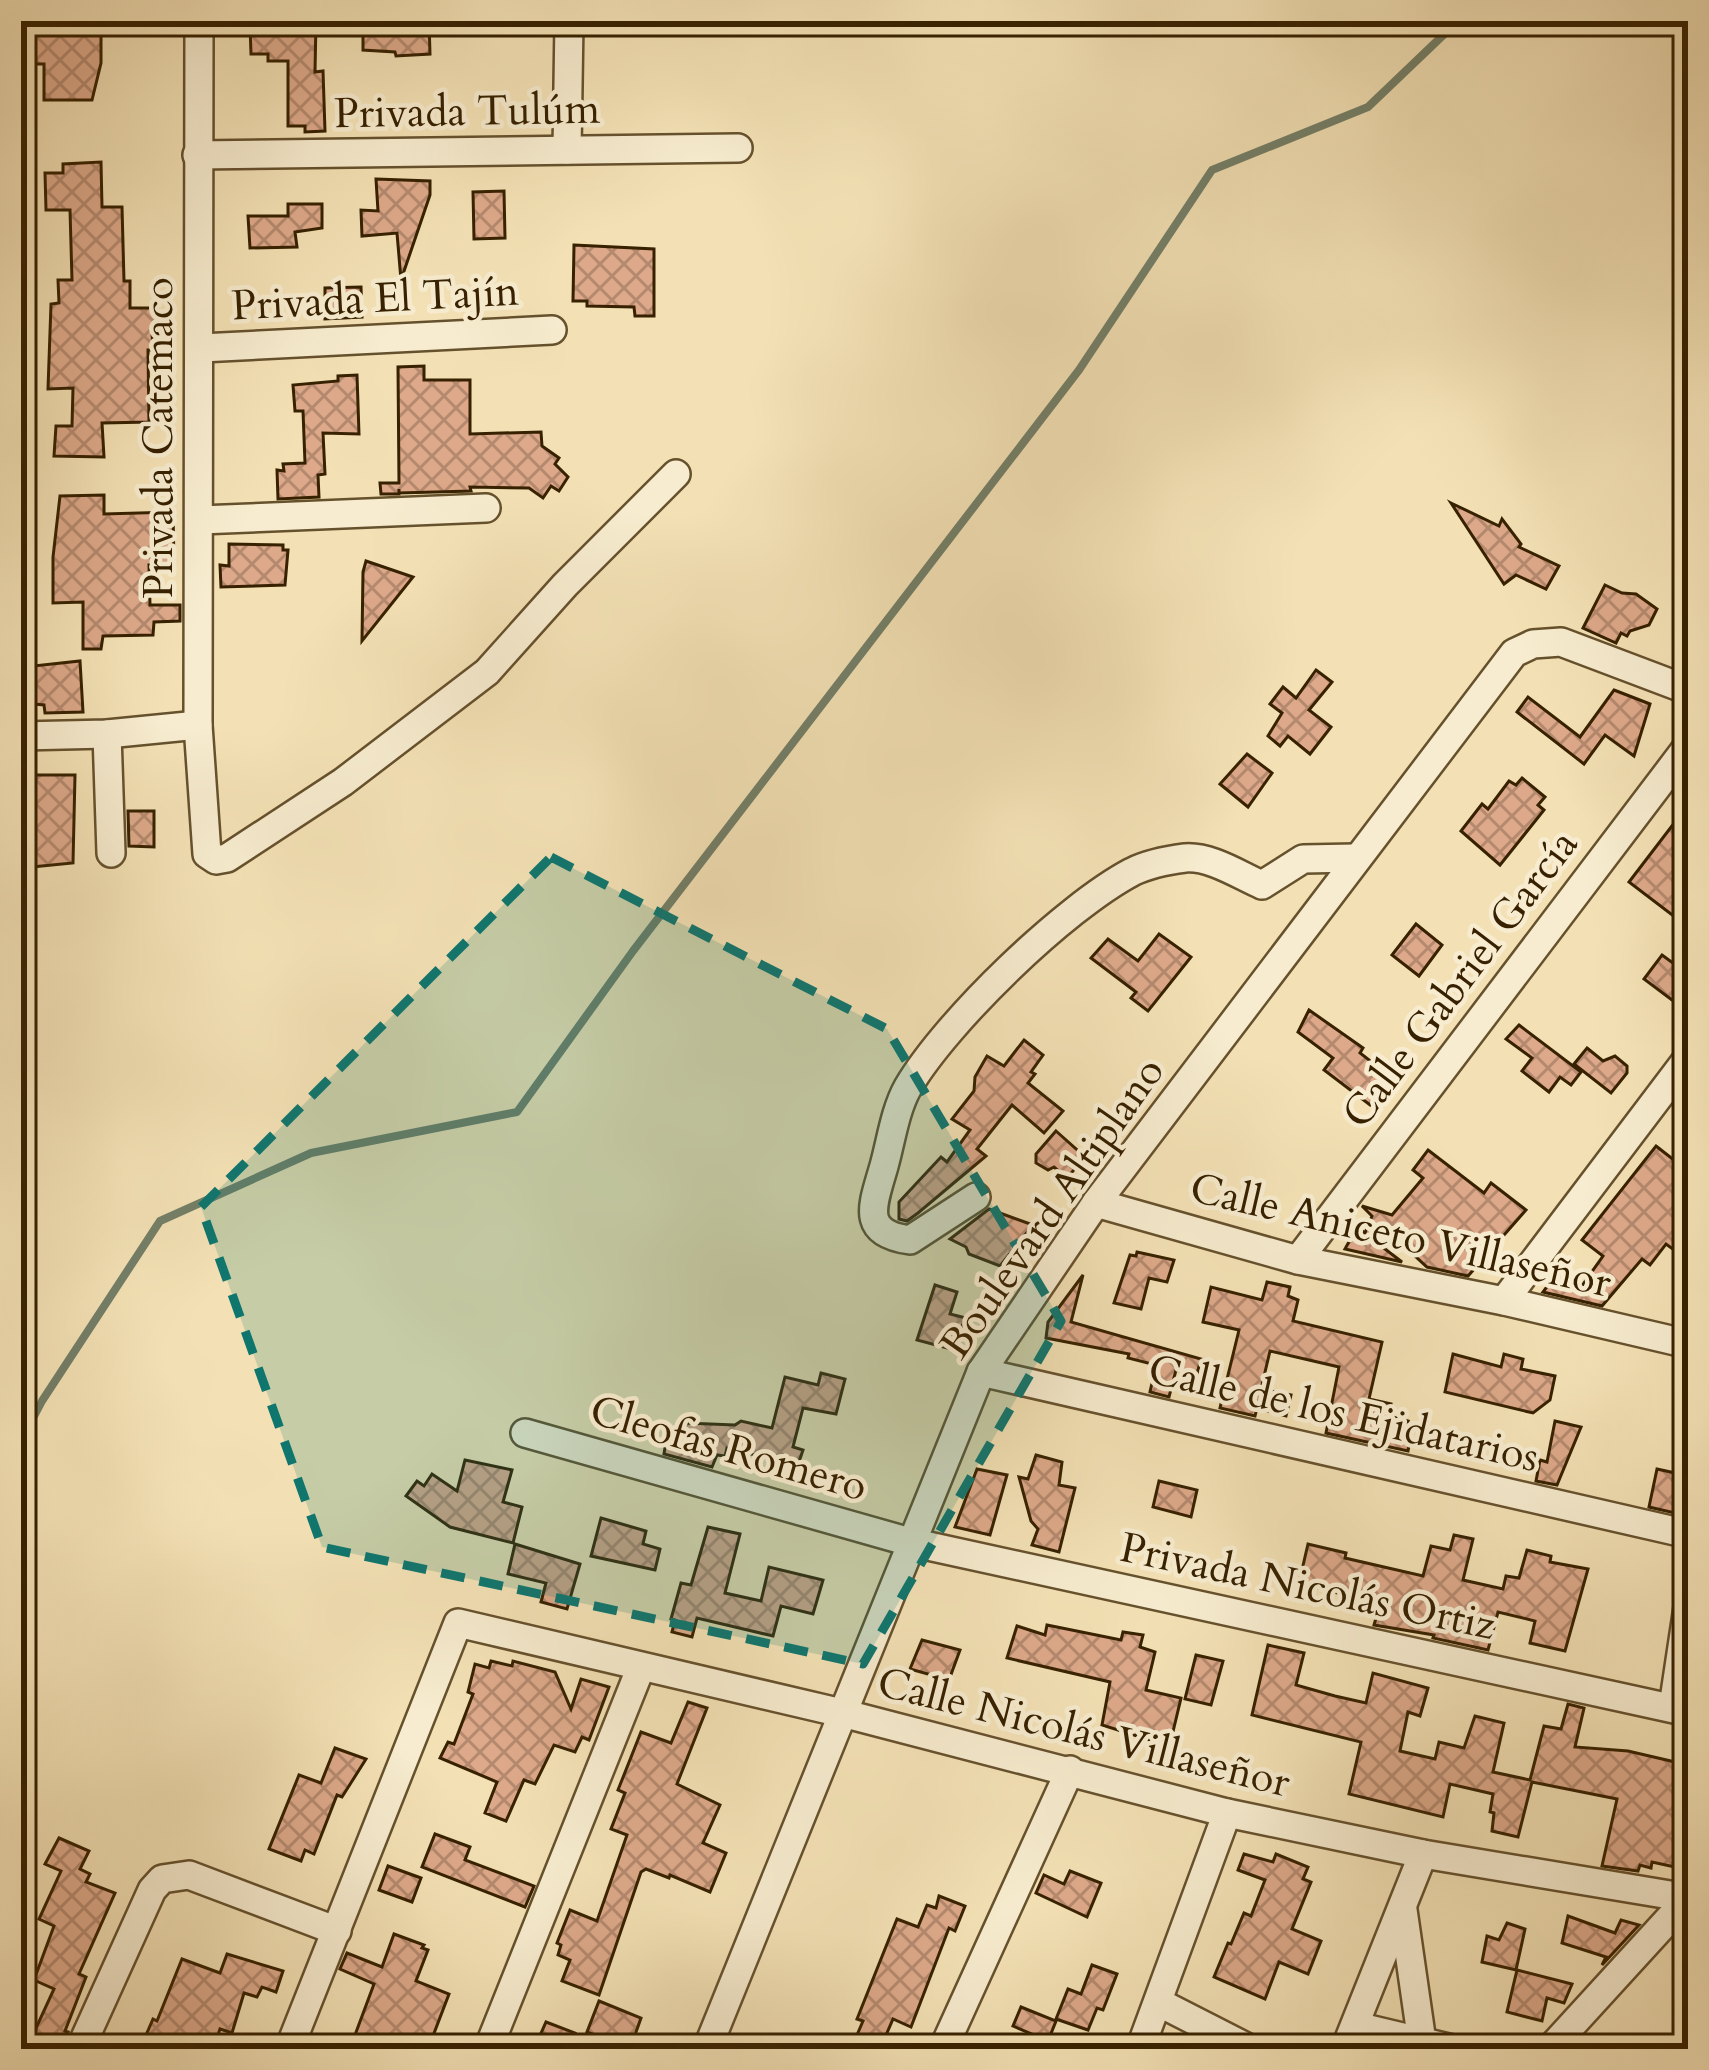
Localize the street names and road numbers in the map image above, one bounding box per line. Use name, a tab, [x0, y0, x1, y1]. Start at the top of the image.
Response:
street label: Privada Tulúm	[333, 81, 601, 142]
street label: Privada El Tajín	[230, 263, 520, 334]
street label: Privada Catemaco	[130, 277, 187, 599]
street label: Calle Gabriel García	[1329, 818, 1591, 1140]
street label: Boulevard Altiplano	[927, 1046, 1178, 1370]
street label: Calle Aniceto Villaseñor	[1185, 1159, 1617, 1312]
street label: Calle de los Ejidatarios	[1143, 1341, 1544, 1486]
street label: Cleofas Romero	[584, 1382, 874, 1515]
street label: Privada Nicolás Ortiz	[1115, 1519, 1501, 1654]
street label: Calle Nicolás Villaseñor	[872, 1654, 1296, 1811]

